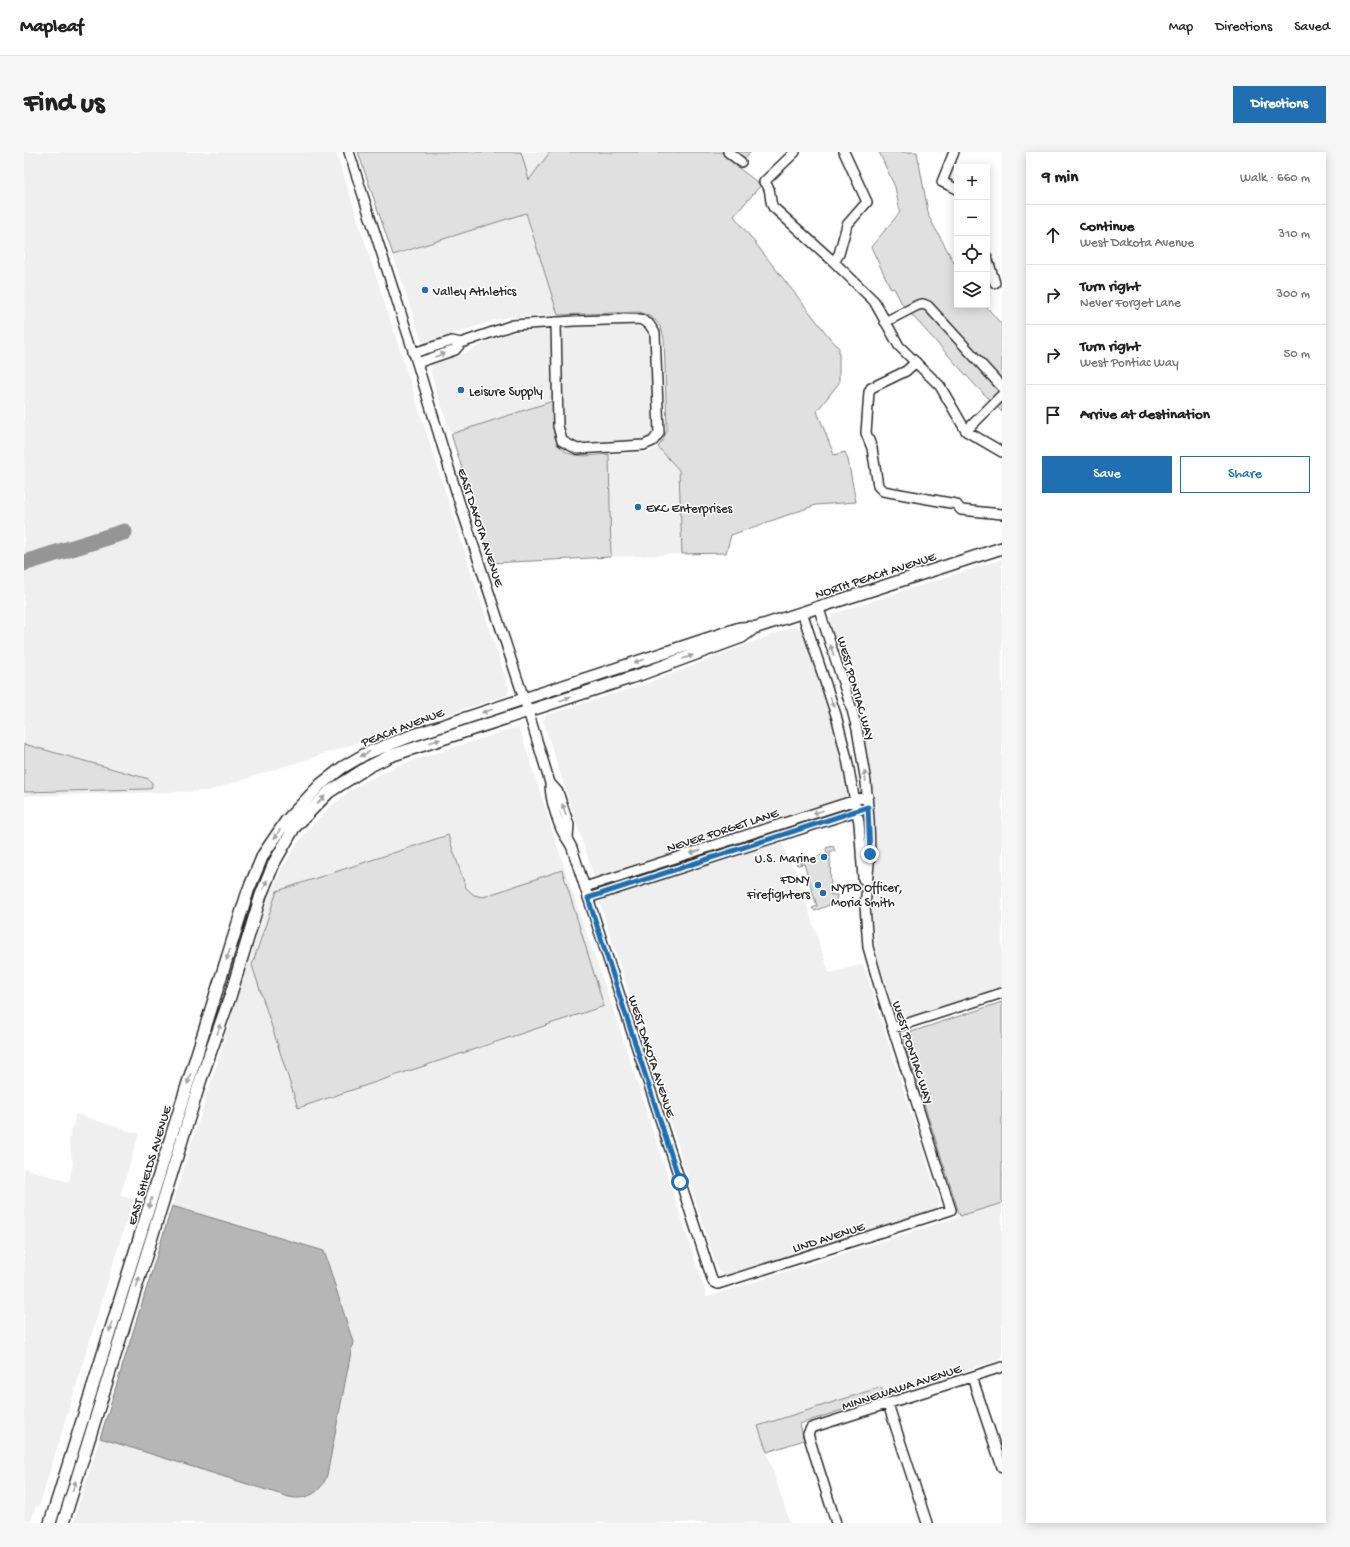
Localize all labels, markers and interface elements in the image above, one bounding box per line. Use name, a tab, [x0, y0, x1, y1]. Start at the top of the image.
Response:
text: Mapleaf	[20, 16, 83, 39]
text: Map	[1169, 19, 1193, 36]
text: Directions	[1215, 19, 1272, 36]
text: Saved	[1294, 19, 1330, 36]
button: Directions	[1233, 86, 1326, 123]
text: Find us	[24, 88, 104, 121]
map controls	[954, 164, 990, 308]
button: +	[954, 164, 990, 200]
text: 9 min	[1042, 168, 1078, 188]
text: Walk · 660 m	[1240, 171, 1310, 186]
button: −	[954, 200, 990, 236]
text: Continue	[1080, 218, 1134, 236]
icon: ahead	[1042, 224, 1064, 246]
text: 310 m	[1278, 227, 1310, 242]
button: locate	[954, 236, 990, 272]
text: West Dakota Avenue	[1080, 236, 1194, 251]
button: layers	[954, 272, 990, 308]
text: Turn right	[1080, 278, 1140, 296]
icon: right	[1042, 284, 1064, 306]
marker: Valley Athletics	[420, 285, 430, 295]
place label: Valley Athletics	[432, 285, 517, 300]
text: 300 m	[1276, 287, 1310, 302]
text: Never Forget Lane	[1080, 296, 1181, 311]
text: Turn right	[1080, 338, 1140, 356]
icon: right	[1042, 344, 1064, 366]
text: 50 m	[1283, 347, 1310, 362]
one-way arrow	[435, 352, 447, 358]
text: West Pontiac Way	[1080, 356, 1179, 371]
marker: Leisure Supply	[456, 385, 466, 395]
place label: Leisure Supply	[469, 385, 543, 400]
icon: arrive	[1042, 404, 1064, 426]
text: Arrive at destination	[1080, 406, 1210, 424]
button: Save	[1042, 456, 1172, 493]
button: Share	[1180, 456, 1310, 493]
street label: EAST DAKOTA AVENUE	[453, 467, 506, 590]
marker: EKC Enterprises	[633, 502, 643, 512]
place label: EKC Enterprises	[646, 502, 734, 517]
street label: NORTH PEACH AVENUE	[813, 549, 939, 603]
street label: WEST PONTIAC WAY	[833, 635, 877, 742]
one-way arrow	[829, 644, 835, 656]
one-way arrow	[683, 653, 695, 659]
one-way arrow	[632, 658, 644, 664]
one-way arrow	[560, 696, 572, 702]
one-way arrow	[829, 696, 835, 708]
street label: PEACH AVENUE	[358, 705, 447, 751]
one-way arrow	[480, 708, 492, 714]
one-way arrow	[430, 738, 442, 744]
one-way arrow	[359, 751, 370, 758]
one-way arrow	[862, 769, 868, 782]
one-way arrow	[316, 795, 326, 805]
one-way arrow	[561, 803, 567, 815]
street label: NEVER FORGET LANE	[665, 806, 781, 857]
one-way arrow	[812, 809, 824, 815]
one-way arrow	[274, 828, 281, 840]
route end	[861, 845, 879, 863]
one-way arrow	[688, 849, 700, 855]
place label: U.S. Marine	[755, 852, 816, 867]
marker: U.S. Marine	[819, 852, 829, 862]
place label: FDNY Firefighters	[746, 873, 811, 903]
one-way arrow	[262, 879, 268, 890]
marker: FDNY Firefighters	[813, 880, 823, 890]
place label: NYPD Officer, Moria Smith	[831, 881, 903, 911]
marker: NYPD Officer, Moria Smith	[818, 888, 828, 898]
one-way arrow	[225, 950, 231, 962]
street label: WEST DAKOTA AVENUE	[624, 994, 678, 1120]
street label: WEST PONTIAC WAY	[888, 999, 935, 1106]
one-way arrow	[216, 1022, 222, 1034]
one-way arrow	[186, 1074, 192, 1086]
street label: EAST SHIELDS AVENUE	[125, 1103, 176, 1227]
route start	[671, 1173, 689, 1191]
one-way arrow	[147, 1198, 153, 1210]
street label: LIND AVENUE	[791, 1219, 868, 1257]
one-way arrow	[135, 1275, 141, 1287]
one-way arrow	[108, 1322, 114, 1334]
street label: MINNEWAWA AVENUE	[840, 1362, 964, 1415]
one-way arrow	[71, 1479, 77, 1491]

